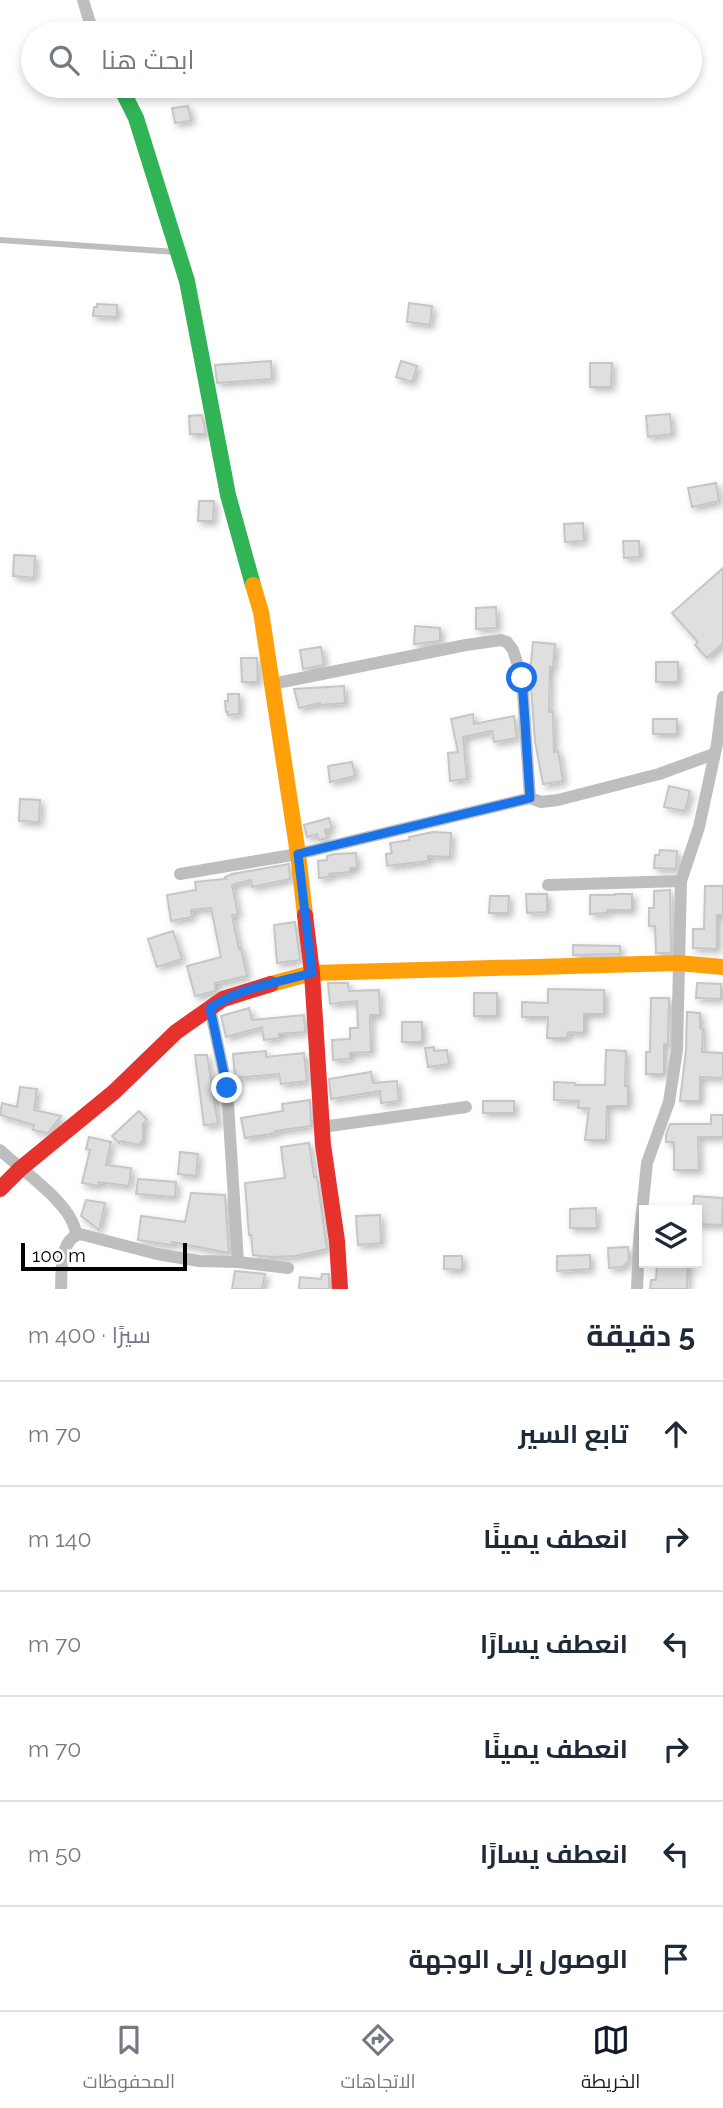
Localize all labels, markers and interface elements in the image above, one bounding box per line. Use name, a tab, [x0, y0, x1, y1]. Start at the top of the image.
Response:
search box	[21, 21, 702, 98]
icon: search	[45, 41, 83, 79]
text: ابحث هنا	[101, 45, 195, 75]
route start	[506, 662, 537, 693]
route end	[211, 1072, 242, 1103]
map controls	[639, 1205, 702, 1268]
button: layers	[639, 1205, 702, 1268]
scale bar	[21, 1240, 187, 1272]
text: 100 m	[32, 1244, 86, 1266]
text: 5 دقيقة	[586, 1318, 695, 1353]
text: سيرًا · 400 m	[28, 1321, 151, 1348]
icon: ahead	[657, 1415, 695, 1453]
text: تابع السير	[518, 1419, 628, 1449]
text: 70 m	[28, 1420, 81, 1447]
icon: right	[657, 1520, 695, 1558]
text: انعطف يمينًا	[483, 1524, 628, 1554]
text: 140 m	[28, 1525, 92, 1552]
icon: left	[657, 1625, 695, 1663]
text: انعطف يسارًا	[480, 1629, 628, 1659]
text: 70 m	[28, 1630, 81, 1657]
icon: right	[657, 1730, 695, 1768]
text: انعطف يمينًا	[483, 1734, 628, 1764]
text: 70 m	[28, 1735, 81, 1762]
icon: left	[657, 1835, 695, 1873]
text: انعطف يسارًا	[480, 1839, 628, 1869]
text: 50 m	[28, 1840, 82, 1867]
icon: arrive	[657, 1940, 695, 1978]
text: الوصول إلى الوجهة	[408, 1944, 628, 1974]
tab: المحفوظات	[83, 2021, 175, 2099]
tab: الاتجاهات	[340, 2021, 416, 2099]
tab: الخريطة	[581, 2021, 640, 2099]

